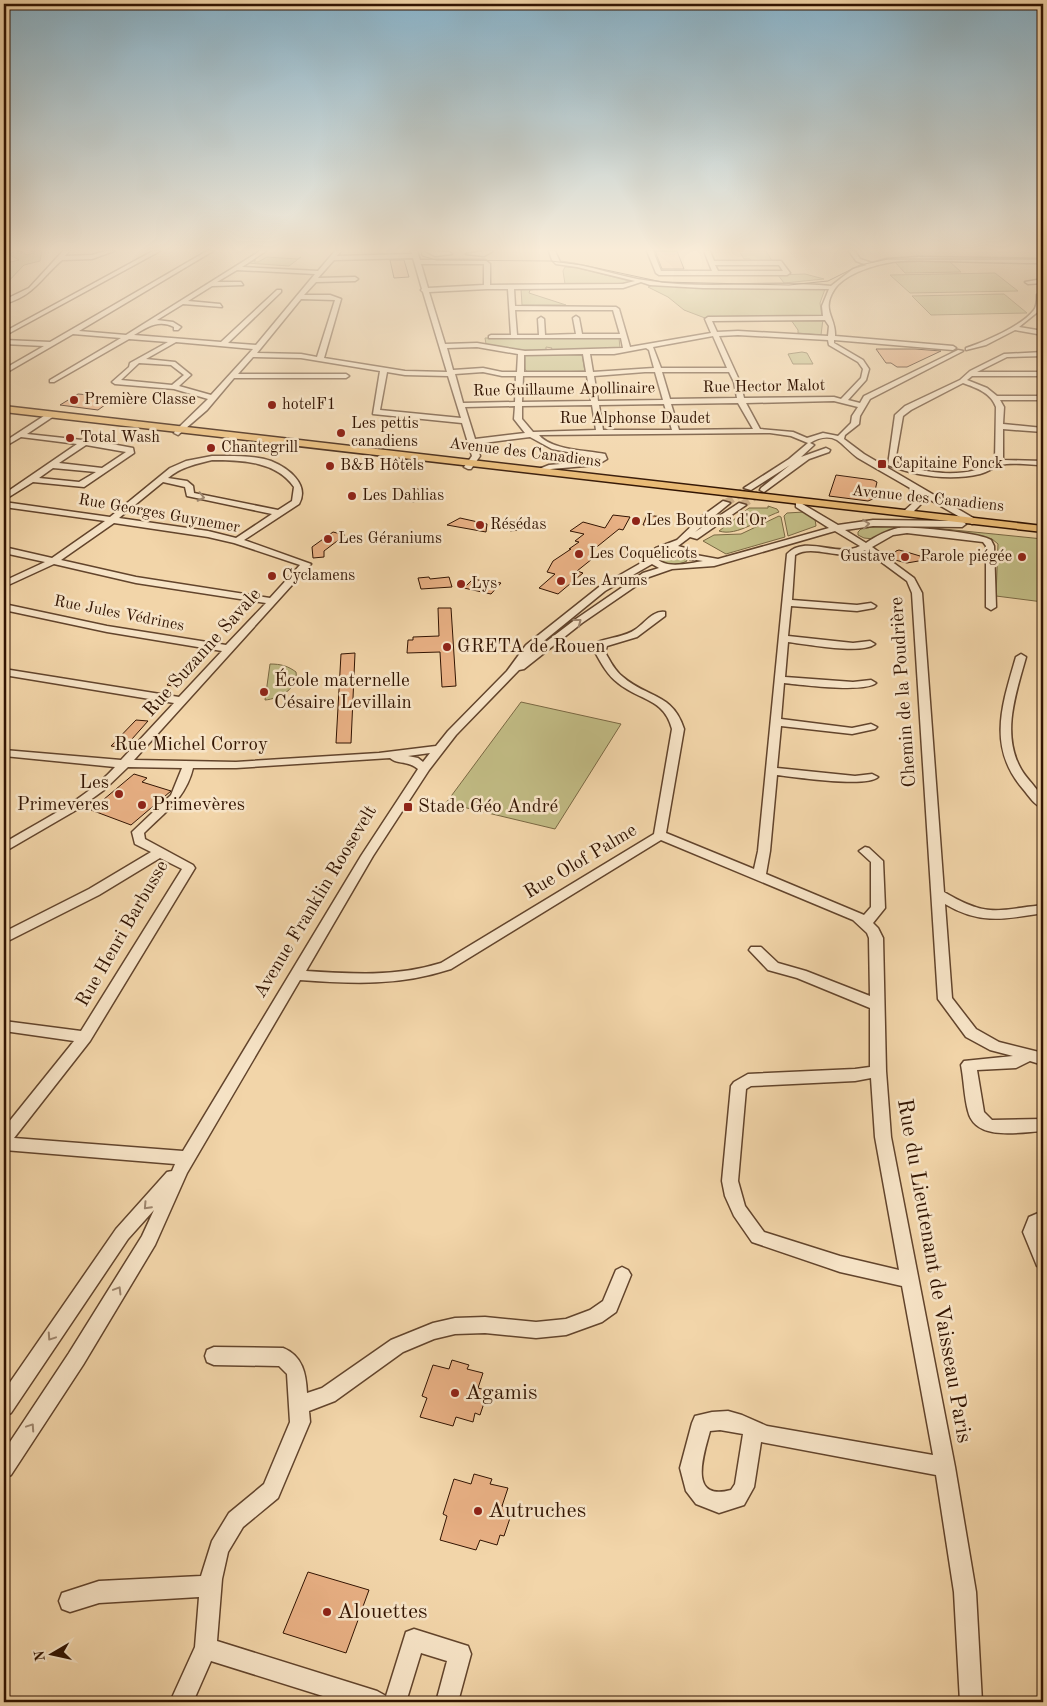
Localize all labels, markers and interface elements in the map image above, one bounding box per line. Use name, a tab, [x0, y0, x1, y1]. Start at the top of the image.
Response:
street label: Rue Hector Malot	[703, 378, 826, 396]
street label: Rue Guillaume Apollinaire	[473, 380, 655, 400]
place label: Première Classe	[84, 392, 196, 408]
marker: Première Classe	[68, 394, 80, 406]
place label: hotelF1	[282, 397, 336, 413]
marker: hotelF1	[266, 399, 278, 411]
street label: Rue Alphonse Daudet	[560, 411, 711, 427]
place label: Les pettis canadiens	[351, 416, 419, 450]
marker: Les pettis canadiens	[335, 427, 347, 439]
place label: Total Wash	[80, 430, 160, 446]
marker: Total Wash	[64, 432, 76, 444]
street label: Avenue des Canadiens	[448, 436, 602, 470]
place label: Chantegrill	[221, 440, 298, 456]
marker: Chantegrill	[205, 442, 217, 454]
place label: Capitaine Fonck	[892, 456, 1003, 472]
place label: B&B Hôtels	[340, 458, 424, 474]
marker: Capitaine Fonck	[876, 458, 888, 470]
marker: B&B Hôtels	[324, 460, 336, 472]
street label: Avenue des Canadiens	[851, 483, 1005, 515]
place label: Les Dahlias	[362, 488, 444, 504]
marker: Les Dahlias	[346, 490, 358, 502]
one-way arrow	[197, 491, 206, 501]
street label: Rue Georges Guynemer	[77, 492, 241, 536]
place label: Les Boutons d'Or	[646, 513, 767, 529]
marker: Les Boutons d'Or	[630, 515, 642, 527]
place label: Résédas	[490, 517, 546, 533]
marker: Résédas	[474, 519, 486, 531]
one-way arrow	[862, 519, 870, 530]
place label: Les Géraniums	[338, 531, 442, 547]
marker: Les Géraniums	[322, 533, 334, 545]
place label: Les Coquelicots	[589, 546, 697, 562]
marker: Les Coquelicots	[573, 548, 585, 560]
place label: Gustave	[840, 549, 895, 565]
place label: Parole piégée	[920, 549, 1012, 565]
marker: Gustave	[899, 551, 911, 563]
marker: Parole piégée	[1016, 551, 1028, 563]
place label: Cyclamens	[282, 568, 355, 584]
marker: Cyclamens	[266, 570, 278, 582]
place label: Les Arums	[571, 573, 648, 589]
marker: Les Arums	[555, 575, 567, 587]
place label: Lys	[471, 576, 497, 592]
marker: Lys	[455, 578, 467, 590]
street label: Rue Suzanne Savale	[141, 585, 265, 721]
street label: Rue Jules Védrines	[52, 594, 186, 635]
street label: Chemin de la Poudrière	[888, 596, 920, 788]
one-way arrow	[572, 619, 582, 628]
place label: GRETA de Rouen	[457, 638, 605, 657]
marker: GRETA de Rouen	[441, 641, 453, 653]
place label: École maternelle Césaire Levillain	[274, 668, 412, 713]
marker: École maternelle Césaire Levillain	[258, 686, 270, 698]
street label: Rue Michel Corroy	[114, 736, 268, 755]
place label: Les Primeveres	[17, 774, 109, 815]
marker: Les Primeveres	[113, 788, 125, 800]
place label: Primevères	[152, 796, 245, 815]
place label: Stade Géo André	[418, 798, 558, 817]
marker: Primevères	[136, 799, 148, 811]
marker: Stade Géo André	[402, 801, 414, 813]
street label: Avenue Franklin Roosevelt	[251, 802, 381, 1002]
street label: Rue Olof Palme	[521, 821, 641, 903]
street label: Rue Henri Barbusse	[73, 858, 173, 1010]
street label: Rue du Lieutenant de Vaisseau Paris	[893, 1097, 975, 1445]
one-way arrow	[144, 1200, 153, 1209]
one-way arrow	[112, 1287, 122, 1296]
one-way arrow	[48, 1331, 57, 1341]
place label: Agamis	[465, 1382, 538, 1404]
marker: Agamis	[449, 1387, 461, 1399]
one-way arrow	[25, 1424, 34, 1433]
place label: Autruches	[488, 1500, 586, 1522]
marker: Autruches	[472, 1505, 484, 1517]
place label: Alouettes	[337, 1601, 428, 1623]
marker: Alouettes	[321, 1606, 333, 1618]
north arrow	[28, 1628, 78, 1678]
text: N	[32, 1649, 48, 1662]

